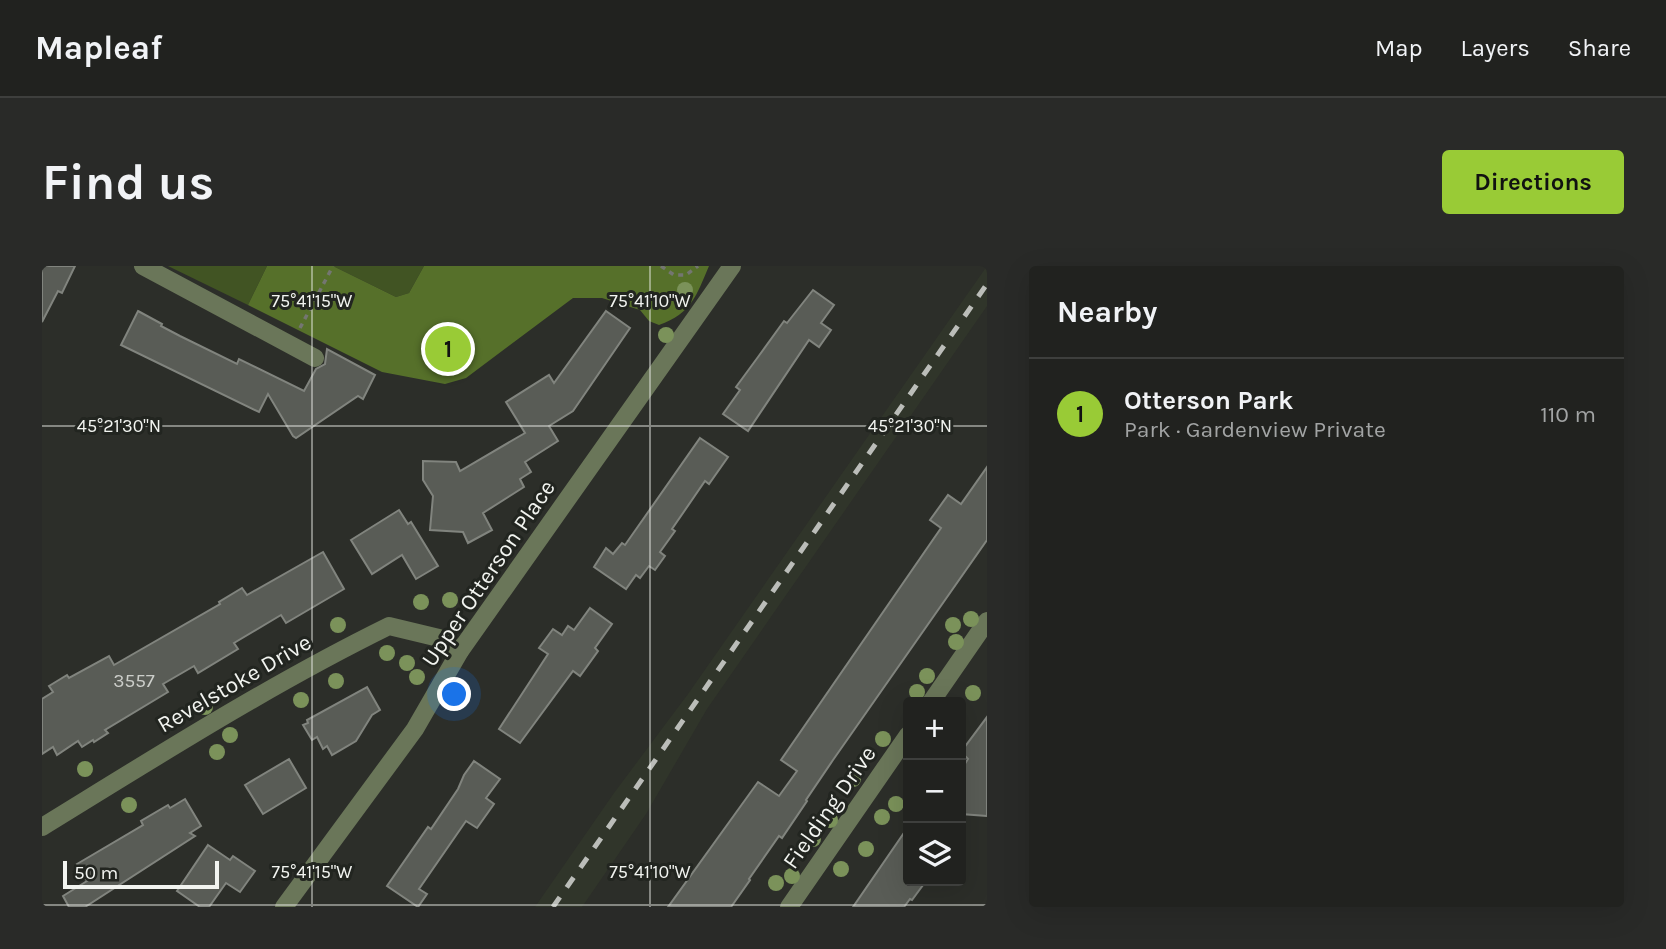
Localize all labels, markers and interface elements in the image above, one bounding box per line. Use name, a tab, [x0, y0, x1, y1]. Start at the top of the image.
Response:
text: Mapleaf	[35, 29, 162, 67]
text: Map	[1375, 34, 1423, 62]
text: Layers	[1461, 34, 1530, 62]
text: Share	[1568, 34, 1631, 62]
button: Directions	[1442, 150, 1624, 214]
text: Find us	[42, 154, 214, 211]
text: 75°41'15"W	[272, 290, 352, 312]
text: 75°41'10"W	[609, 290, 691, 312]
text: Nearby	[1057, 294, 1157, 330]
pin: 1	[425, 323, 471, 375]
text: Otterson Park	[1124, 385, 1293, 416]
text: 1	[1076, 401, 1084, 428]
text: 110 m	[1540, 401, 1596, 428]
text: 45°21'30"N	[77, 415, 161, 437]
text: 45°21'30"N	[868, 415, 952, 437]
text: Park · Gardenview Private	[1124, 416, 1386, 443]
street label: Upper Otterson Place	[416, 475, 561, 672]
street label: Revelstoke Drive	[153, 628, 316, 738]
house number: 3557	[113, 670, 155, 692]
your location	[437, 677, 471, 711]
map controls	[903, 697, 966, 886]
button: +	[903, 697, 966, 760]
street label: Fielding Drive	[777, 741, 882, 874]
button: −	[903, 760, 966, 823]
button: layers	[903, 823, 966, 886]
scale bar	[63, 858, 219, 890]
text: 75°41'15"W	[272, 861, 352, 883]
text: 75°41'10"W	[609, 861, 691, 883]
text: 50 m	[74, 862, 118, 884]

